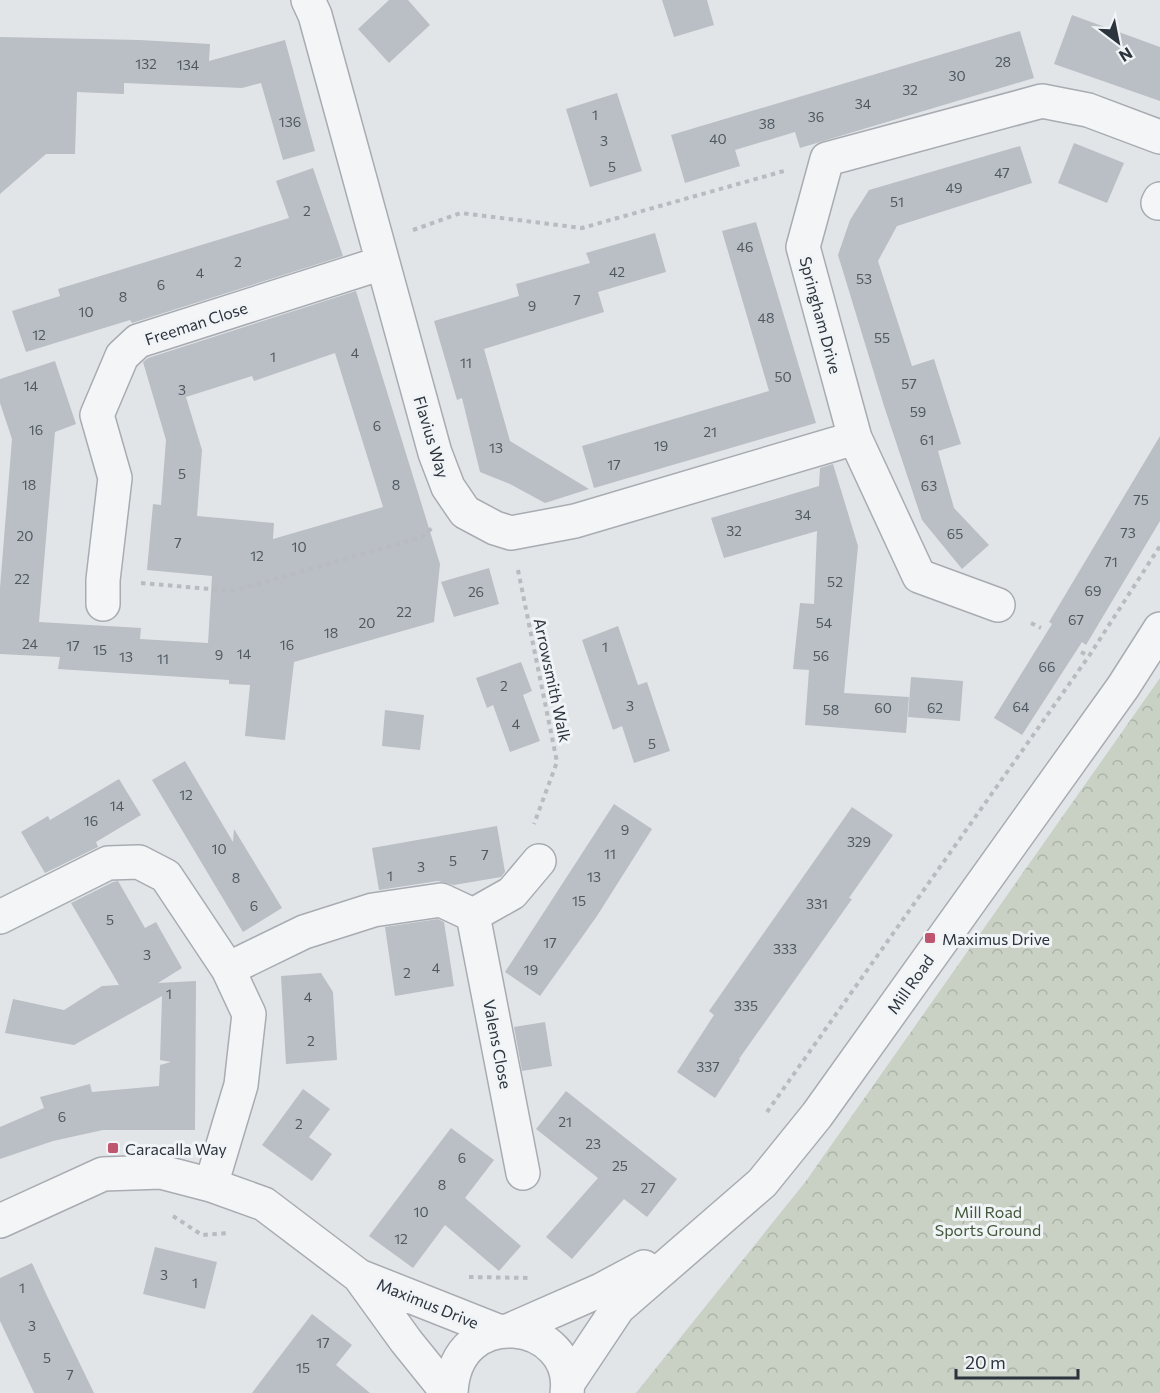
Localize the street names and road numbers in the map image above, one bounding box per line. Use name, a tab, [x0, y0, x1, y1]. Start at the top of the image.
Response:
street label: Springham Drive	[796, 254, 846, 376]
street label: Freeman Close	[142, 297, 250, 349]
street label: Flavius Way	[410, 394, 454, 480]
street label: Arrowsmith Walk	[531, 616, 575, 744]
street label: Mill Road	[883, 951, 937, 1017]
street label: Valens Close	[480, 998, 516, 1090]
street label: Maximus Drive	[374, 1274, 482, 1332]

